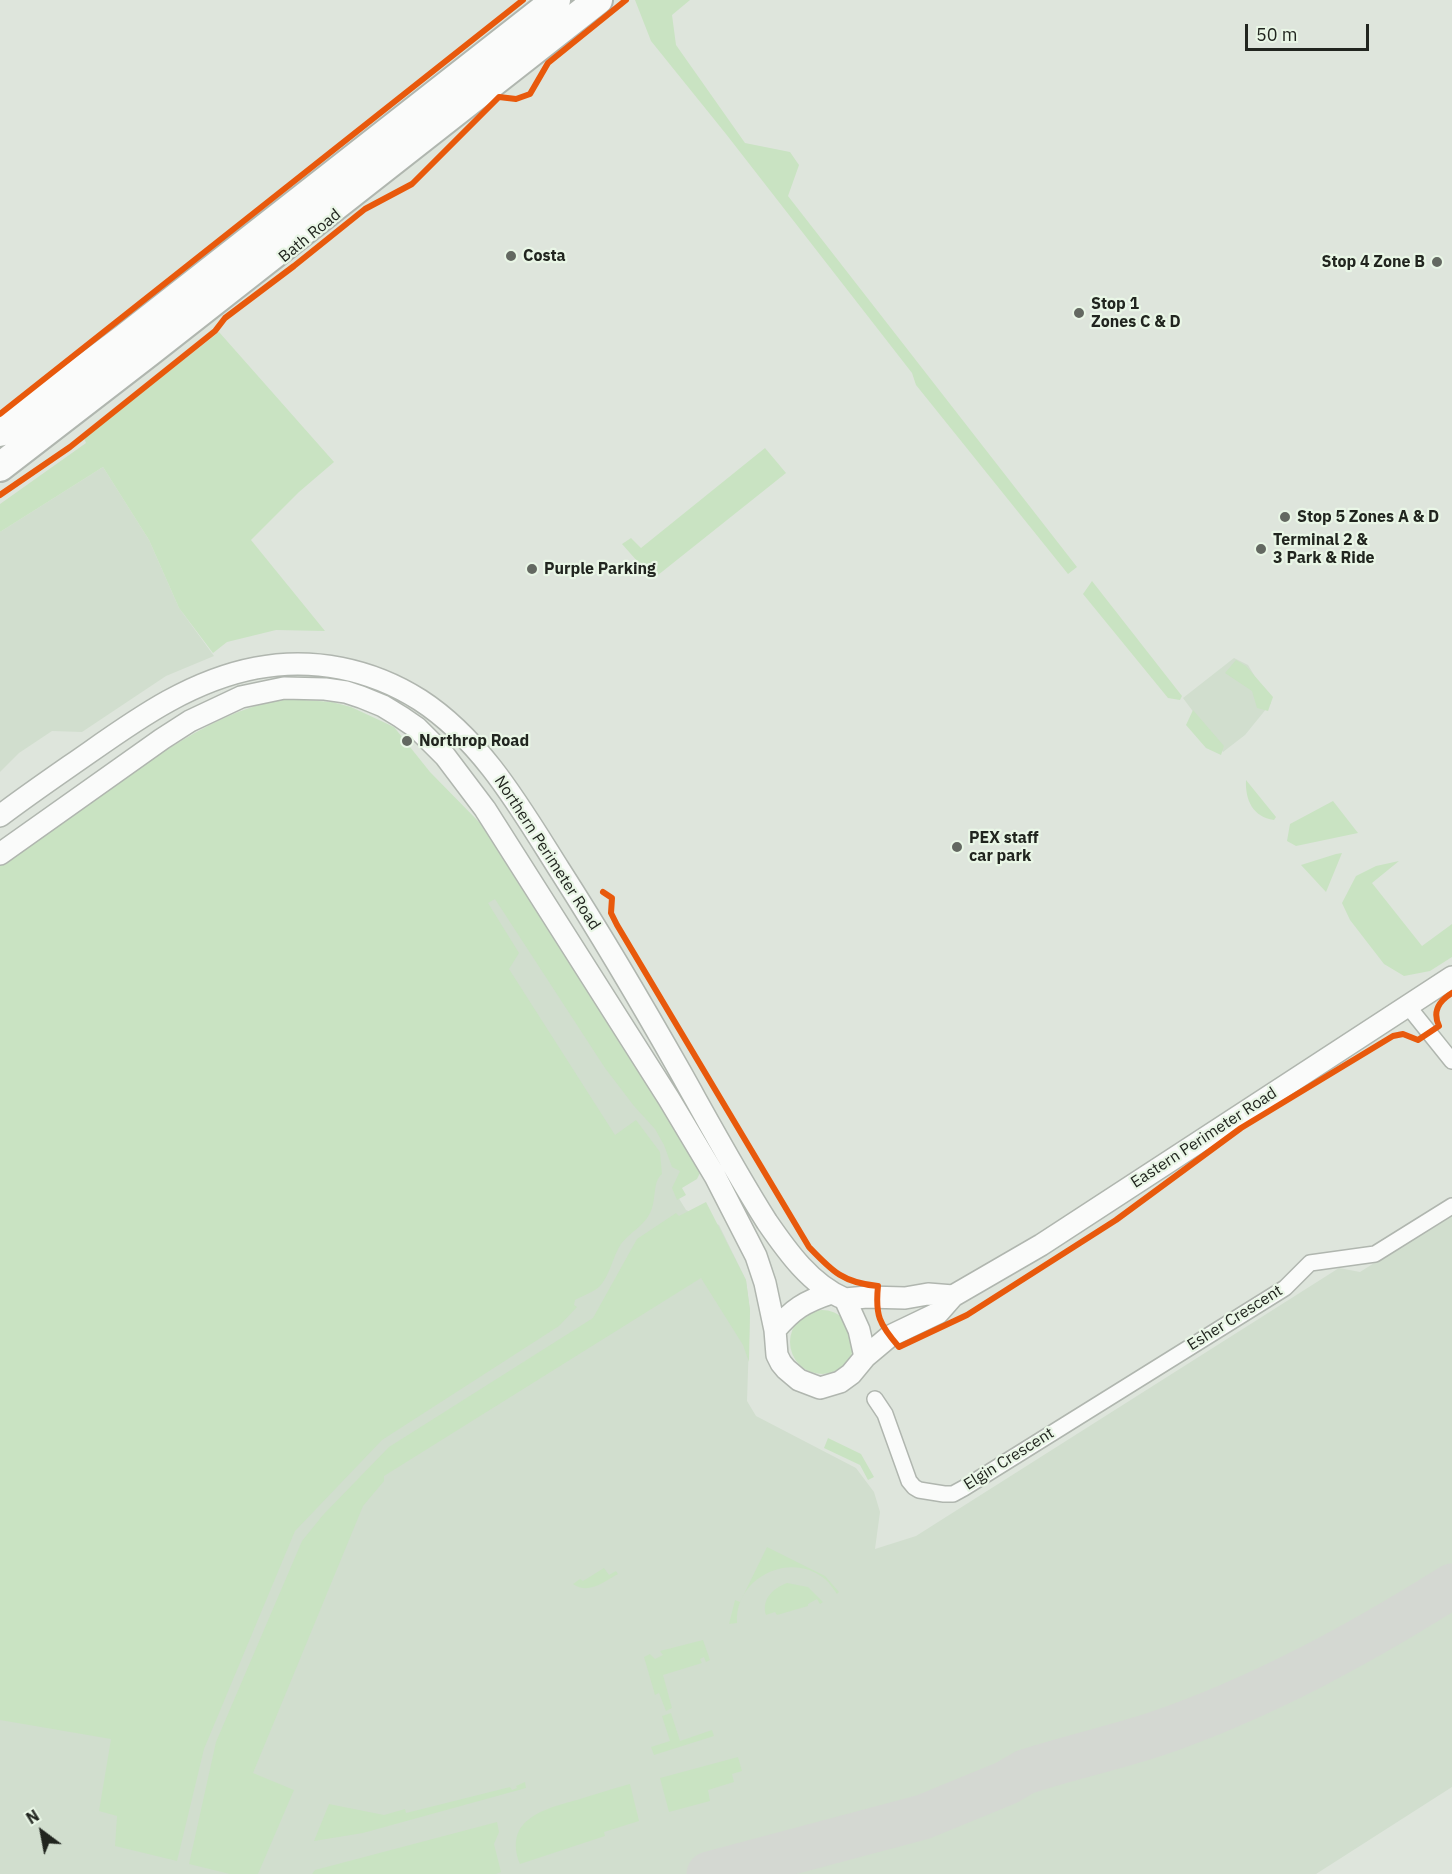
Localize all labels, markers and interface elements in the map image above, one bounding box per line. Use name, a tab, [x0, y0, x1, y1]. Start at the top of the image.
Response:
scale bar	[1248, 12, 1372, 50]
text: 50 m	[1256, 23, 1298, 46]
street label: Bath Road	[275, 205, 345, 267]
place label: Costa	[523, 246, 566, 266]
marker: Costa	[504, 249, 518, 263]
place label: Stop 4 Zone B	[1321, 252, 1425, 272]
marker: Stop 4 Zone B	[1430, 255, 1444, 269]
place label: Stop 1 Zones C & D	[1091, 294, 1181, 332]
marker: Stop 1 Zones C & D	[1072, 306, 1086, 320]
place label: Stop 5 Zones A & D	[1297, 507, 1439, 527]
marker: Stop 5 Zones A & D	[1278, 510, 1292, 524]
place label: Terminal 2 & 3 Park & Ride	[1273, 530, 1375, 568]
marker: Terminal 2 & 3 Park & Ride	[1254, 542, 1268, 556]
place label: Purple Parking	[544, 559, 656, 579]
marker: Purple Parking	[525, 562, 539, 576]
place label: Northrop Road	[419, 731, 529, 751]
marker: Northrop Road	[400, 734, 414, 748]
street label: Northern Perimeter Road	[490, 772, 604, 934]
place label: PEX staff car park	[969, 828, 1039, 866]
marker: PEX staff car park	[950, 840, 964, 854]
street label: Eastern Perimeter Road	[1127, 1084, 1281, 1192]
street label: Esher Crescent	[1184, 1281, 1286, 1355]
street label: Elgin Crescent	[960, 1424, 1058, 1494]
north arrow	[12, 1802, 72, 1862]
text: N	[22, 1805, 43, 1828]

